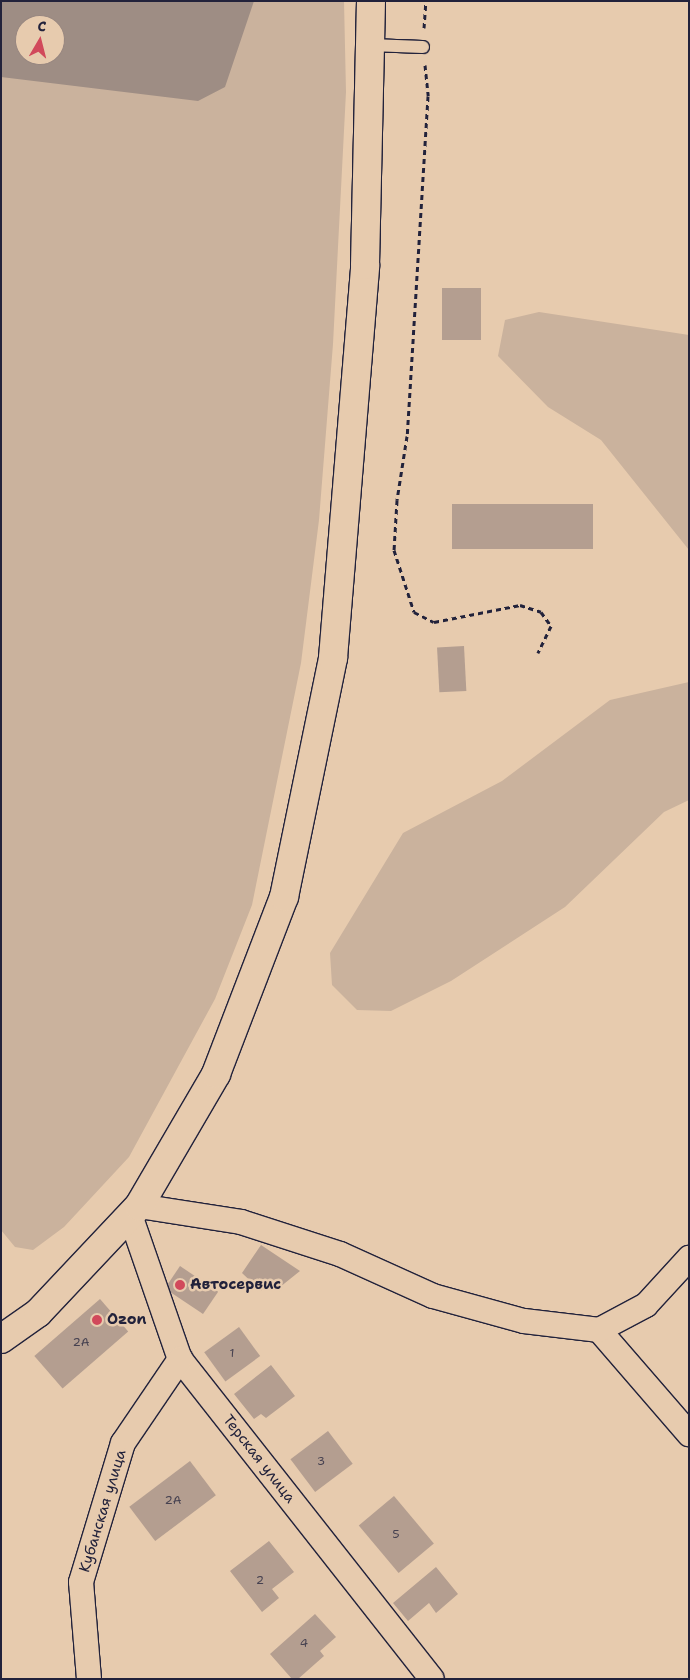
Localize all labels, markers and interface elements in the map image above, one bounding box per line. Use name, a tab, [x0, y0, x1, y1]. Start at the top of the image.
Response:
north arrow	[15, 15, 65, 65]
text: С	[36, 17, 47, 36]
place label: Автосервис	[190, 1276, 281, 1294]
marker: Автосервис	[174, 1279, 186, 1291]
place label: Ozon	[107, 1311, 147, 1329]
marker: Ozon	[91, 1314, 103, 1326]
house number: 2А	[72, 1336, 90, 1350]
house number: 1	[229, 1347, 235, 1361]
street label: Терская улица	[219, 1411, 299, 1507]
street label: Кубанская улица	[76, 1447, 130, 1575]
house number: 3	[317, 1455, 325, 1469]
house number: 2А	[164, 1494, 182, 1508]
house number: 5	[392, 1528, 400, 1542]
house number: 2	[256, 1574, 264, 1588]
house number: 4	[300, 1637, 308, 1651]

